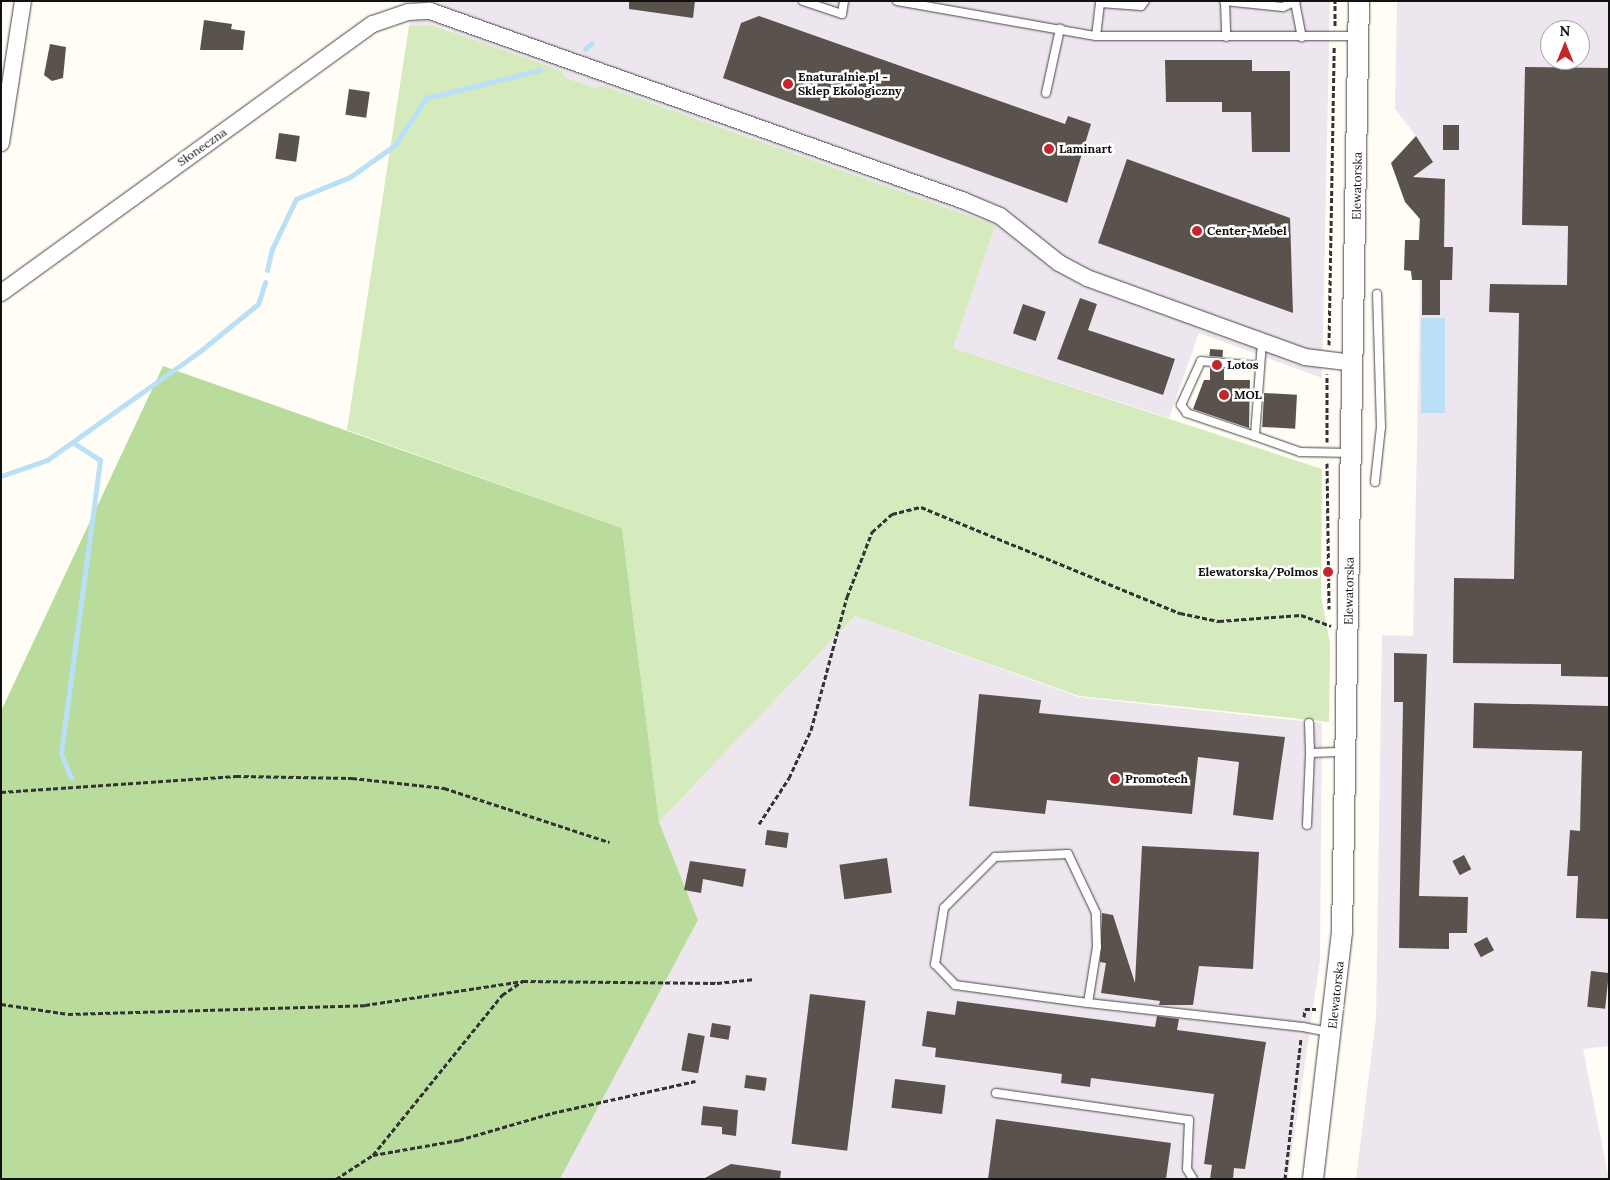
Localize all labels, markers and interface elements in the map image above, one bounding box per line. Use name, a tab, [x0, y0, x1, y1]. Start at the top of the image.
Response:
north arrow	[1540, 20, 1590, 70]
text: N	[1560, 22, 1570, 40]
place label: Enaturalnie.pl - Sklep Ekologiczny	[798, 70, 902, 98]
marker: Enaturalnie.pl - Sklep Ekologiczny	[782, 78, 794, 90]
street label: Słoneczna	[175, 125, 229, 169]
place label: Laminart	[1059, 142, 1112, 156]
marker: Laminart	[1043, 143, 1055, 155]
street label: Elewatorska	[1349, 152, 1365, 220]
place label: Center-Mebel	[1207, 224, 1287, 238]
marker: Center-Mebel	[1191, 225, 1203, 237]
place label: Lotos	[1227, 358, 1259, 372]
marker: Lotos	[1211, 359, 1223, 371]
place label: MOL	[1234, 388, 1262, 402]
marker: MOL	[1218, 389, 1230, 401]
street label: Elewatorska	[1341, 557, 1357, 625]
place label: Elewatorska/Polmos	[1198, 565, 1318, 579]
marker: Elewatorska/Polmos	[1322, 566, 1334, 578]
place label: Promotech	[1125, 772, 1188, 786]
marker: Promotech	[1109, 773, 1121, 785]
street label: Elewatorska	[1325, 961, 1347, 1029]

